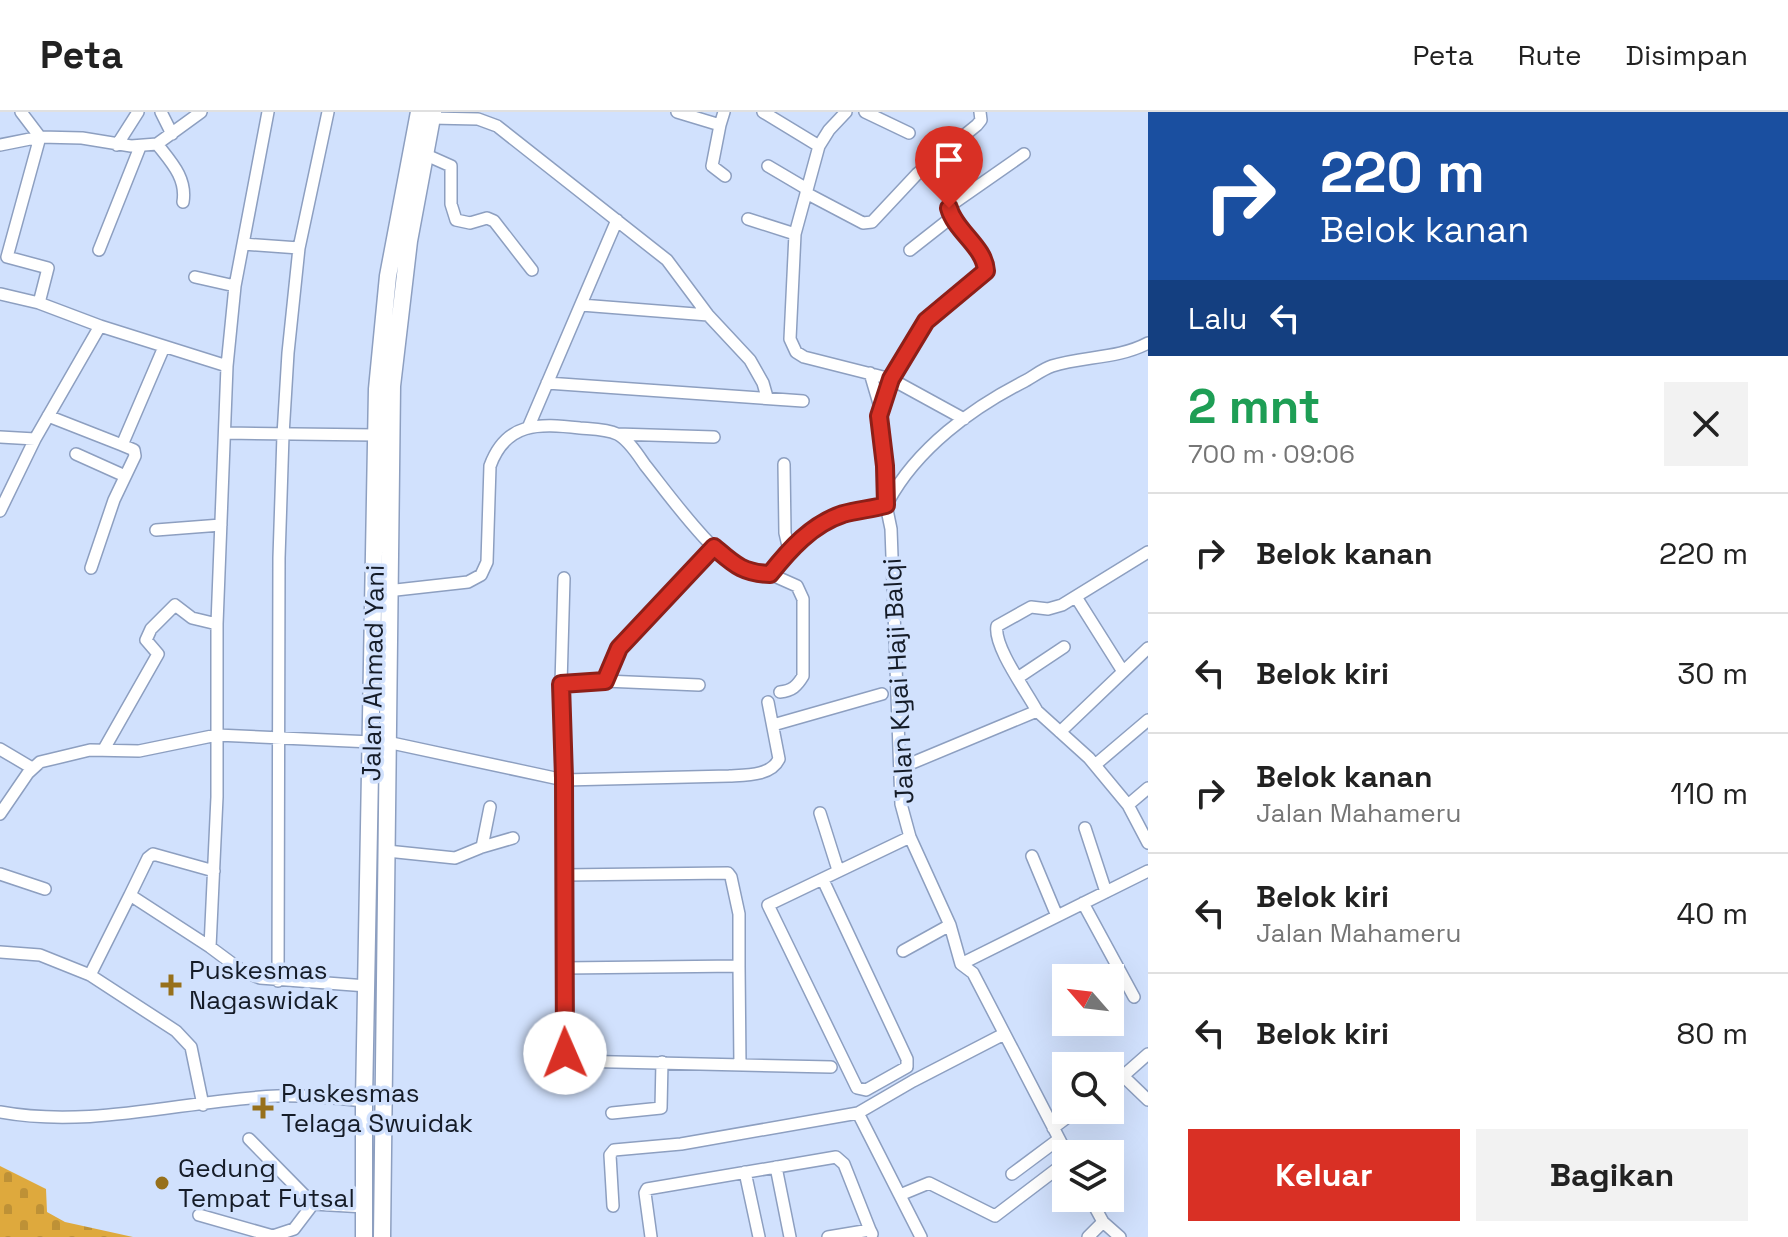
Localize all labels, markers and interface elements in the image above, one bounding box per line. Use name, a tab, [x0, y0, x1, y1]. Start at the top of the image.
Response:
text: Peta	[40, 31, 123, 79]
text: Peta	[1413, 37, 1474, 73]
text: Rute	[1518, 37, 1582, 73]
text: Disimpan	[1626, 37, 1748, 73]
pin	[915, 126, 983, 208]
text: 220 m	[1320, 137, 1485, 208]
icon: arrive	[927, 138, 971, 182]
icon: right	[1188, 144, 1292, 248]
text: Belok kanan	[1320, 207, 1529, 253]
icon: left	[1263, 296, 1307, 340]
text: Lalu	[1188, 299, 1247, 338]
text: 2 mnt	[1188, 376, 1320, 437]
button: close	[1664, 382, 1748, 466]
text: 700 m · 09:06	[1188, 437, 1355, 471]
icon: right	[1188, 531, 1232, 575]
text: Belok kanan	[1256, 534, 1432, 573]
text: 220 m	[1659, 534, 1748, 573]
street label: Jalan Kyai Haji Balqi	[875, 557, 921, 805]
street label: Jalan Ahmad Yani	[354, 564, 392, 782]
icon: left	[1188, 651, 1232, 695]
text: Belok kiri	[1256, 654, 1389, 693]
text: 30 m	[1677, 654, 1748, 693]
text: Belok kanan	[1256, 757, 1432, 796]
icon: right	[1188, 771, 1232, 815]
text: 110 m	[1670, 774, 1748, 813]
text: Jalan Mahameru	[1256, 796, 1461, 830]
text: Belok kiri	[1256, 877, 1389, 916]
icon: left	[1188, 891, 1232, 935]
text: 40 m	[1677, 894, 1748, 933]
text: Jalan Mahameru	[1256, 916, 1461, 950]
place label: Puskesmas Nagaswidak	[189, 953, 339, 1017]
north arrow	[1052, 964, 1124, 1036]
map controls	[1052, 964, 1124, 1212]
marker: Puskesmas Nagaswidak	[160, 974, 182, 996]
position arrow	[523, 1011, 607, 1095]
icon: left	[1188, 1011, 1232, 1055]
text: Belok kiri	[1256, 1014, 1389, 1053]
text: 80 m	[1677, 1014, 1748, 1053]
button: search	[1052, 1052, 1124, 1124]
place label: Puskesmas Telaga Swuidak	[281, 1076, 473, 1140]
marker: Puskesmas Telaga Swuidak	[252, 1097, 274, 1119]
button: Keluar	[1188, 1129, 1460, 1221]
button: Bagikan	[1476, 1129, 1748, 1221]
button: layers	[1052, 1140, 1124, 1212]
place label: Gedung Tempat Futsal	[178, 1151, 355, 1215]
marker: Gedung Tempat Futsal	[153, 1174, 171, 1192]

